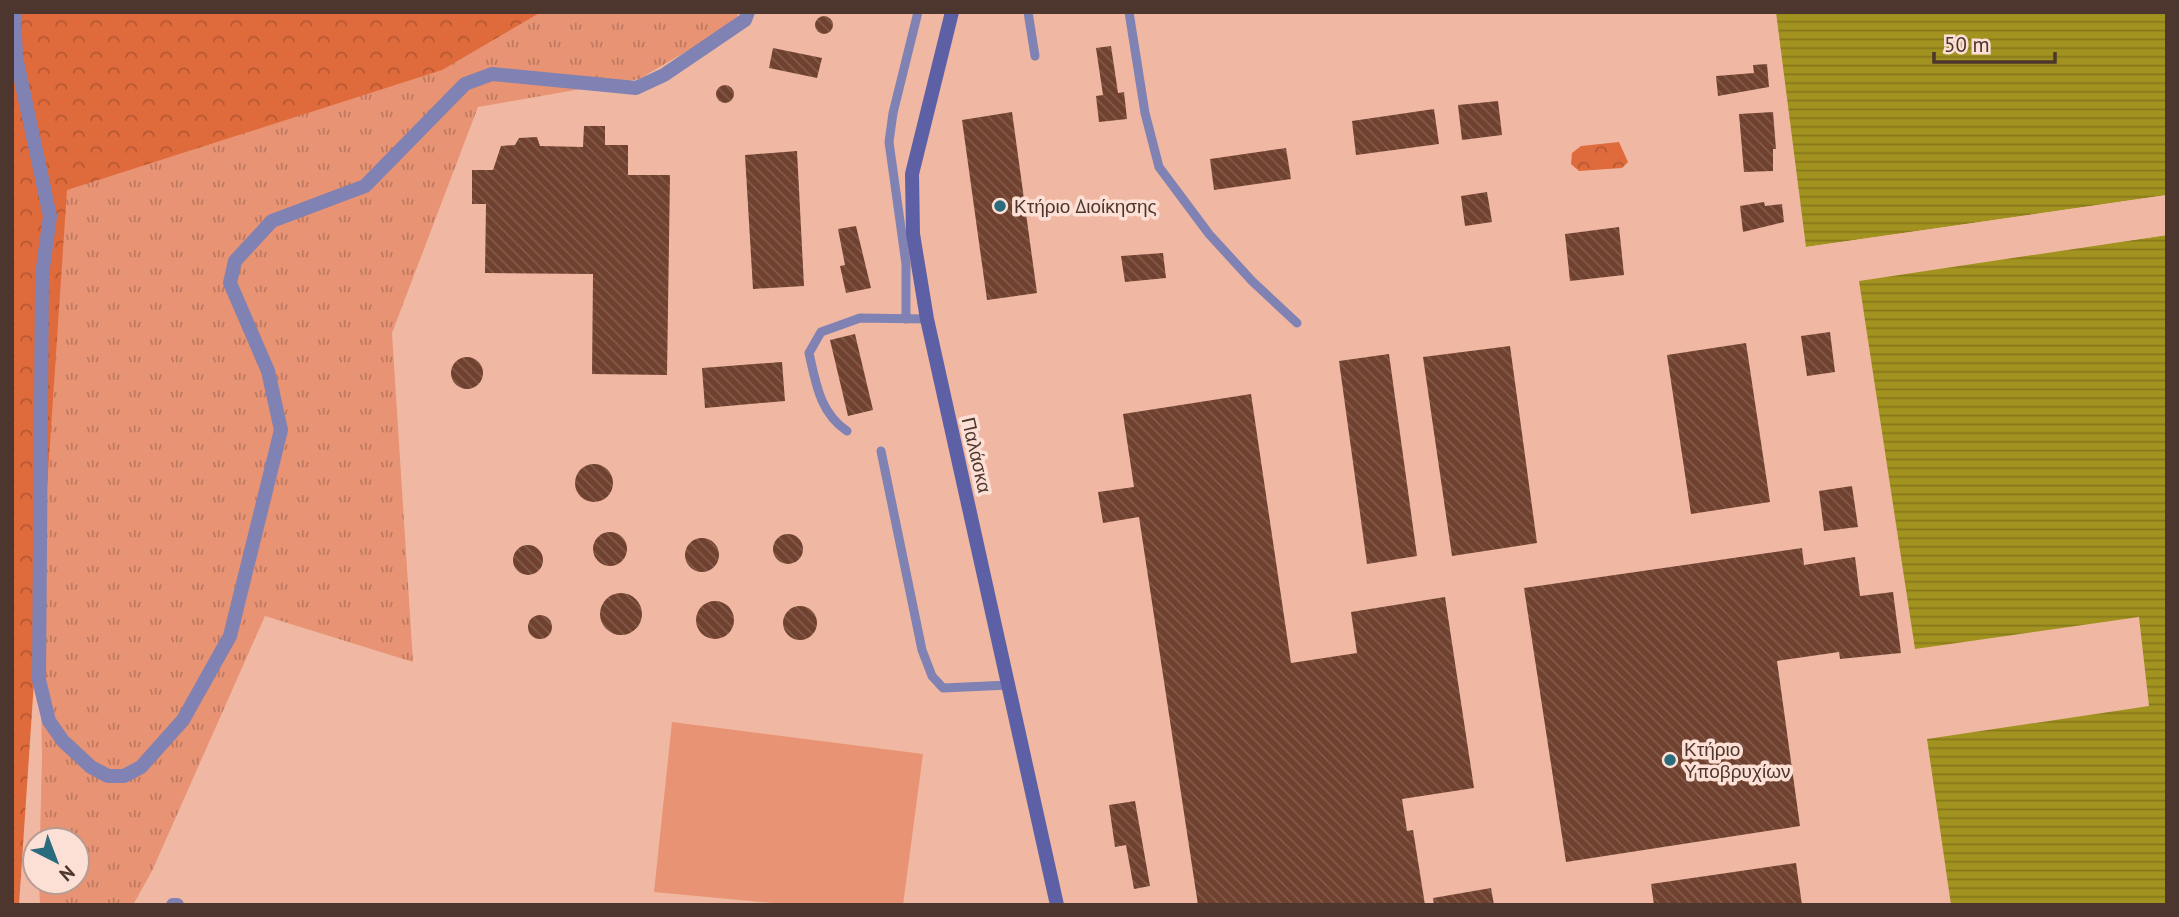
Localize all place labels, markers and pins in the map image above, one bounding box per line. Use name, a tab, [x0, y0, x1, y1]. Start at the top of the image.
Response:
place label: Κτήριο Διοίκησης	[1014, 194, 1157, 218]
marker: Κτήριο Διοίκησης	[992, 198, 1008, 214]
place label: Κτήριο Υποβρυχίων	[1684, 737, 1791, 783]
marker: Κτήριο Υποβρυχίων	[1662, 752, 1678, 768]

